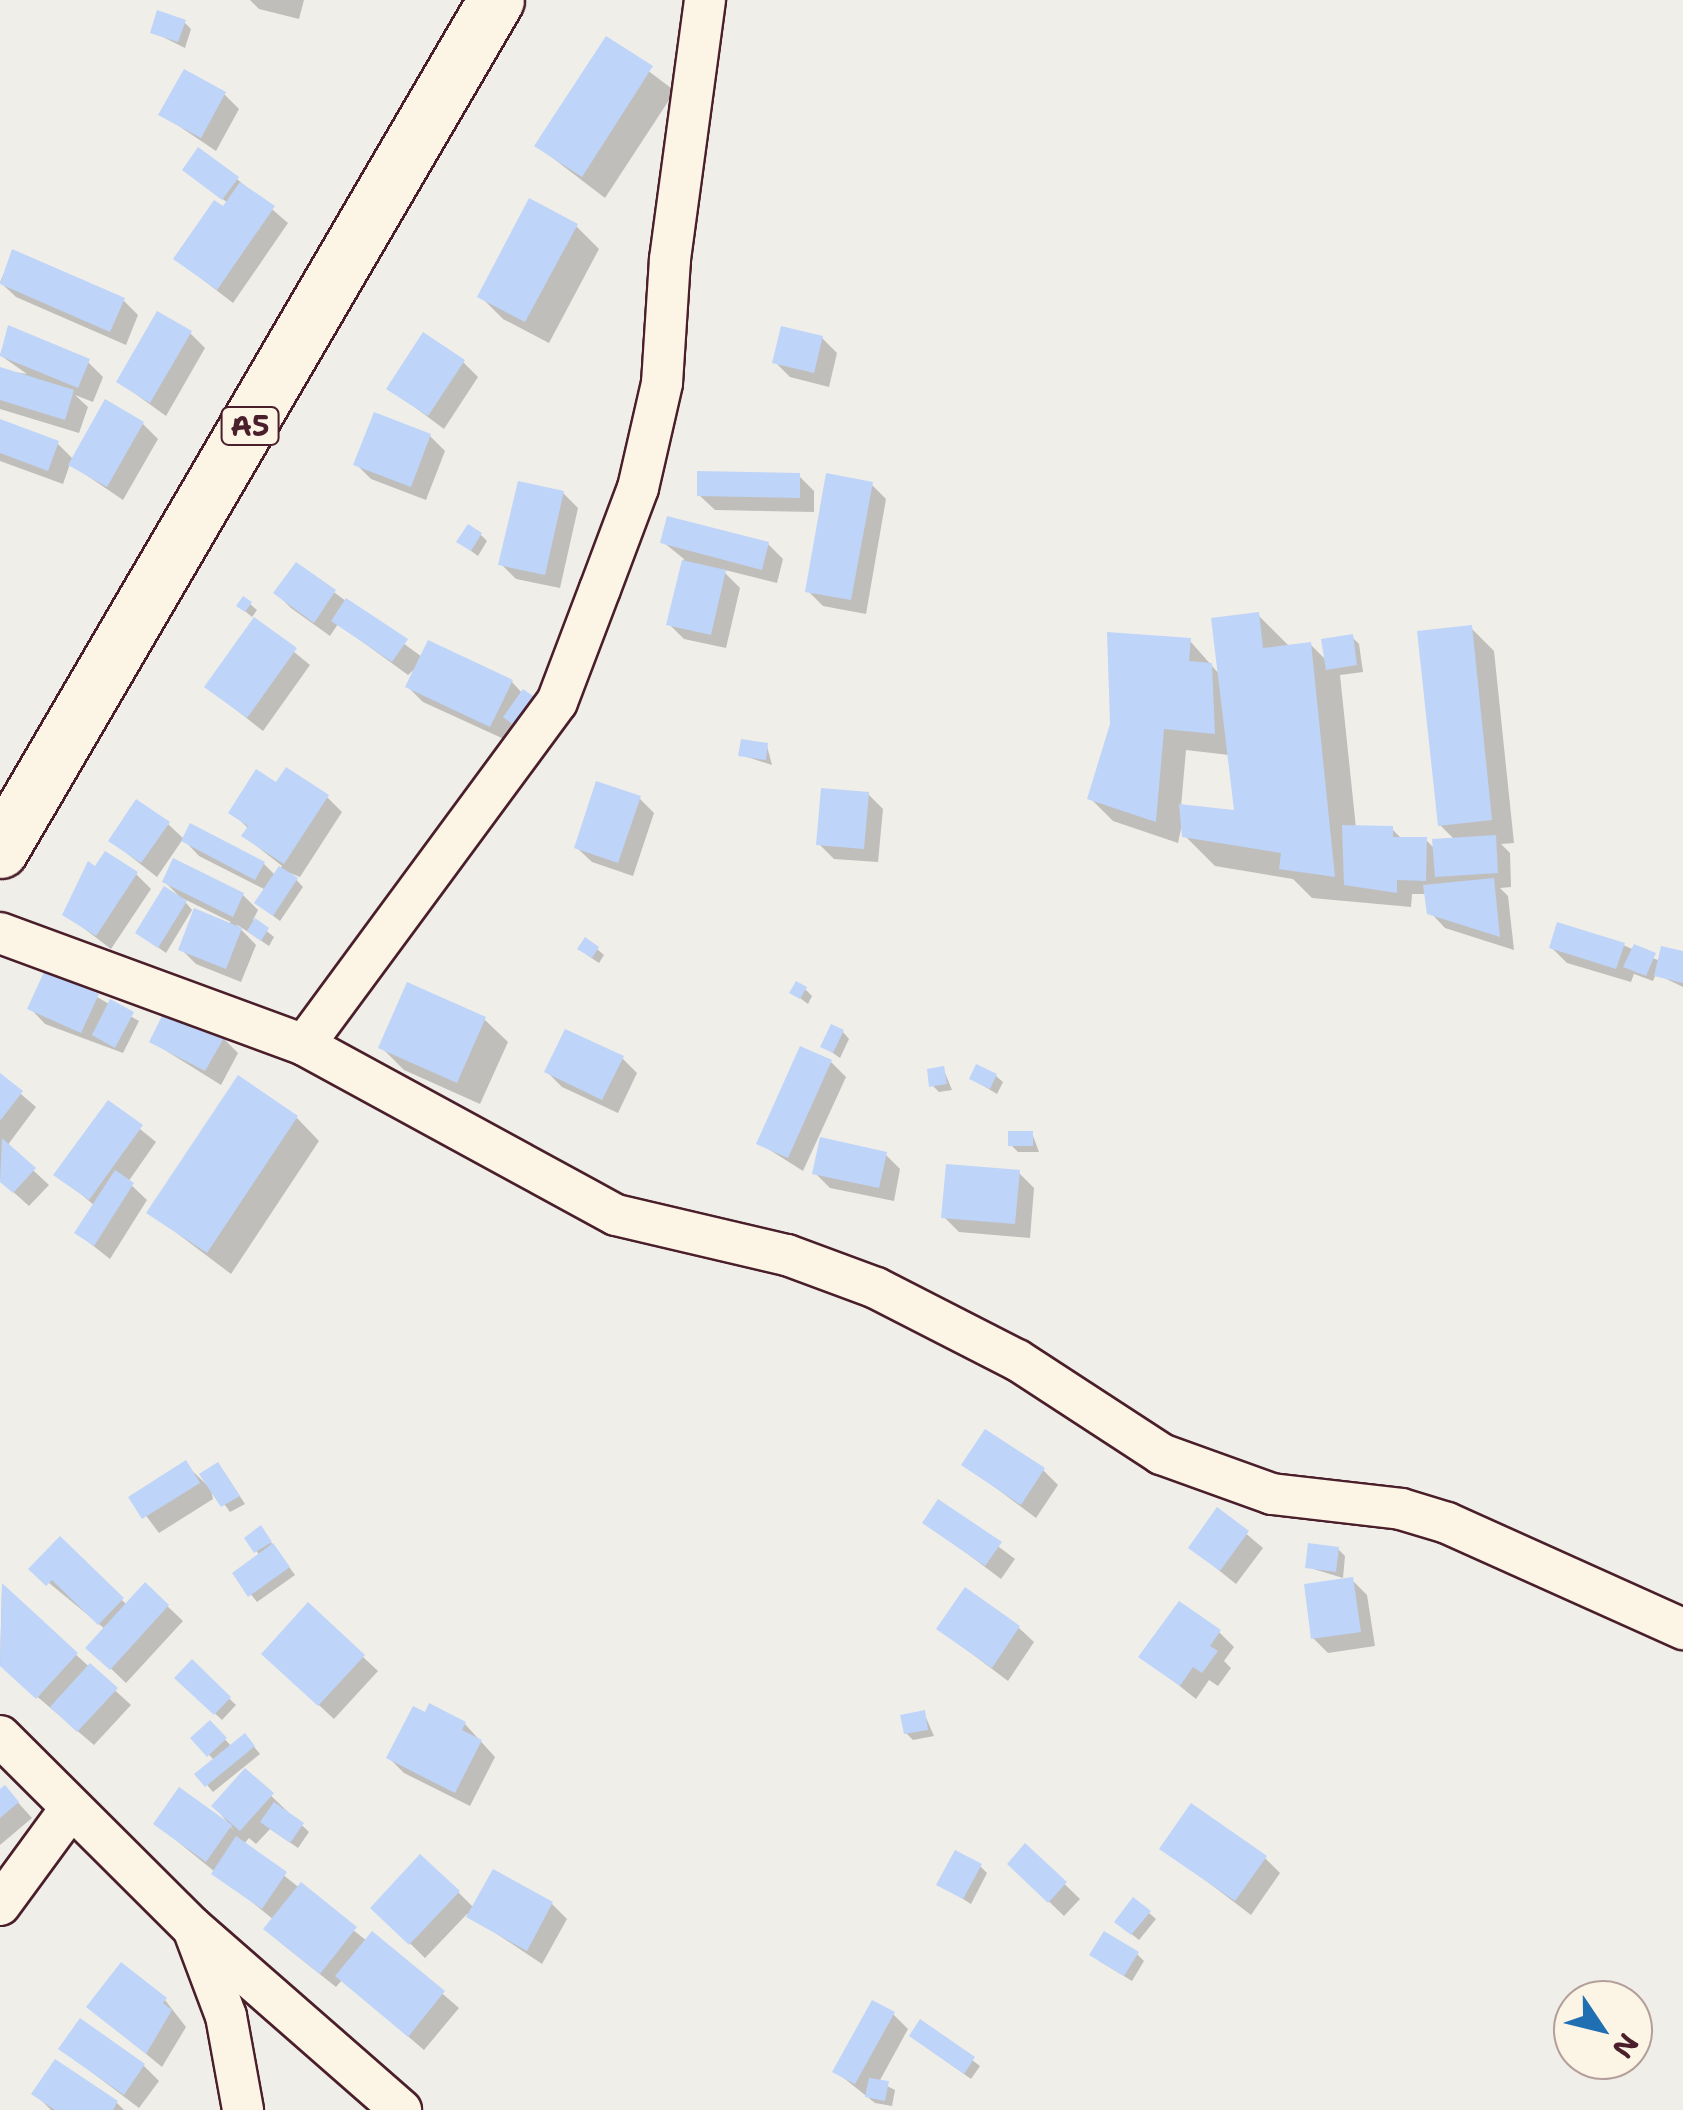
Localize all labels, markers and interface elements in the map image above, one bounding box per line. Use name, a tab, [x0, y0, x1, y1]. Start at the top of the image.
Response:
road number: A5	[220, 403, 280, 449]
north arrow	[1553, 1980, 1653, 2080]
text: N	[1604, 2026, 1648, 2066]

